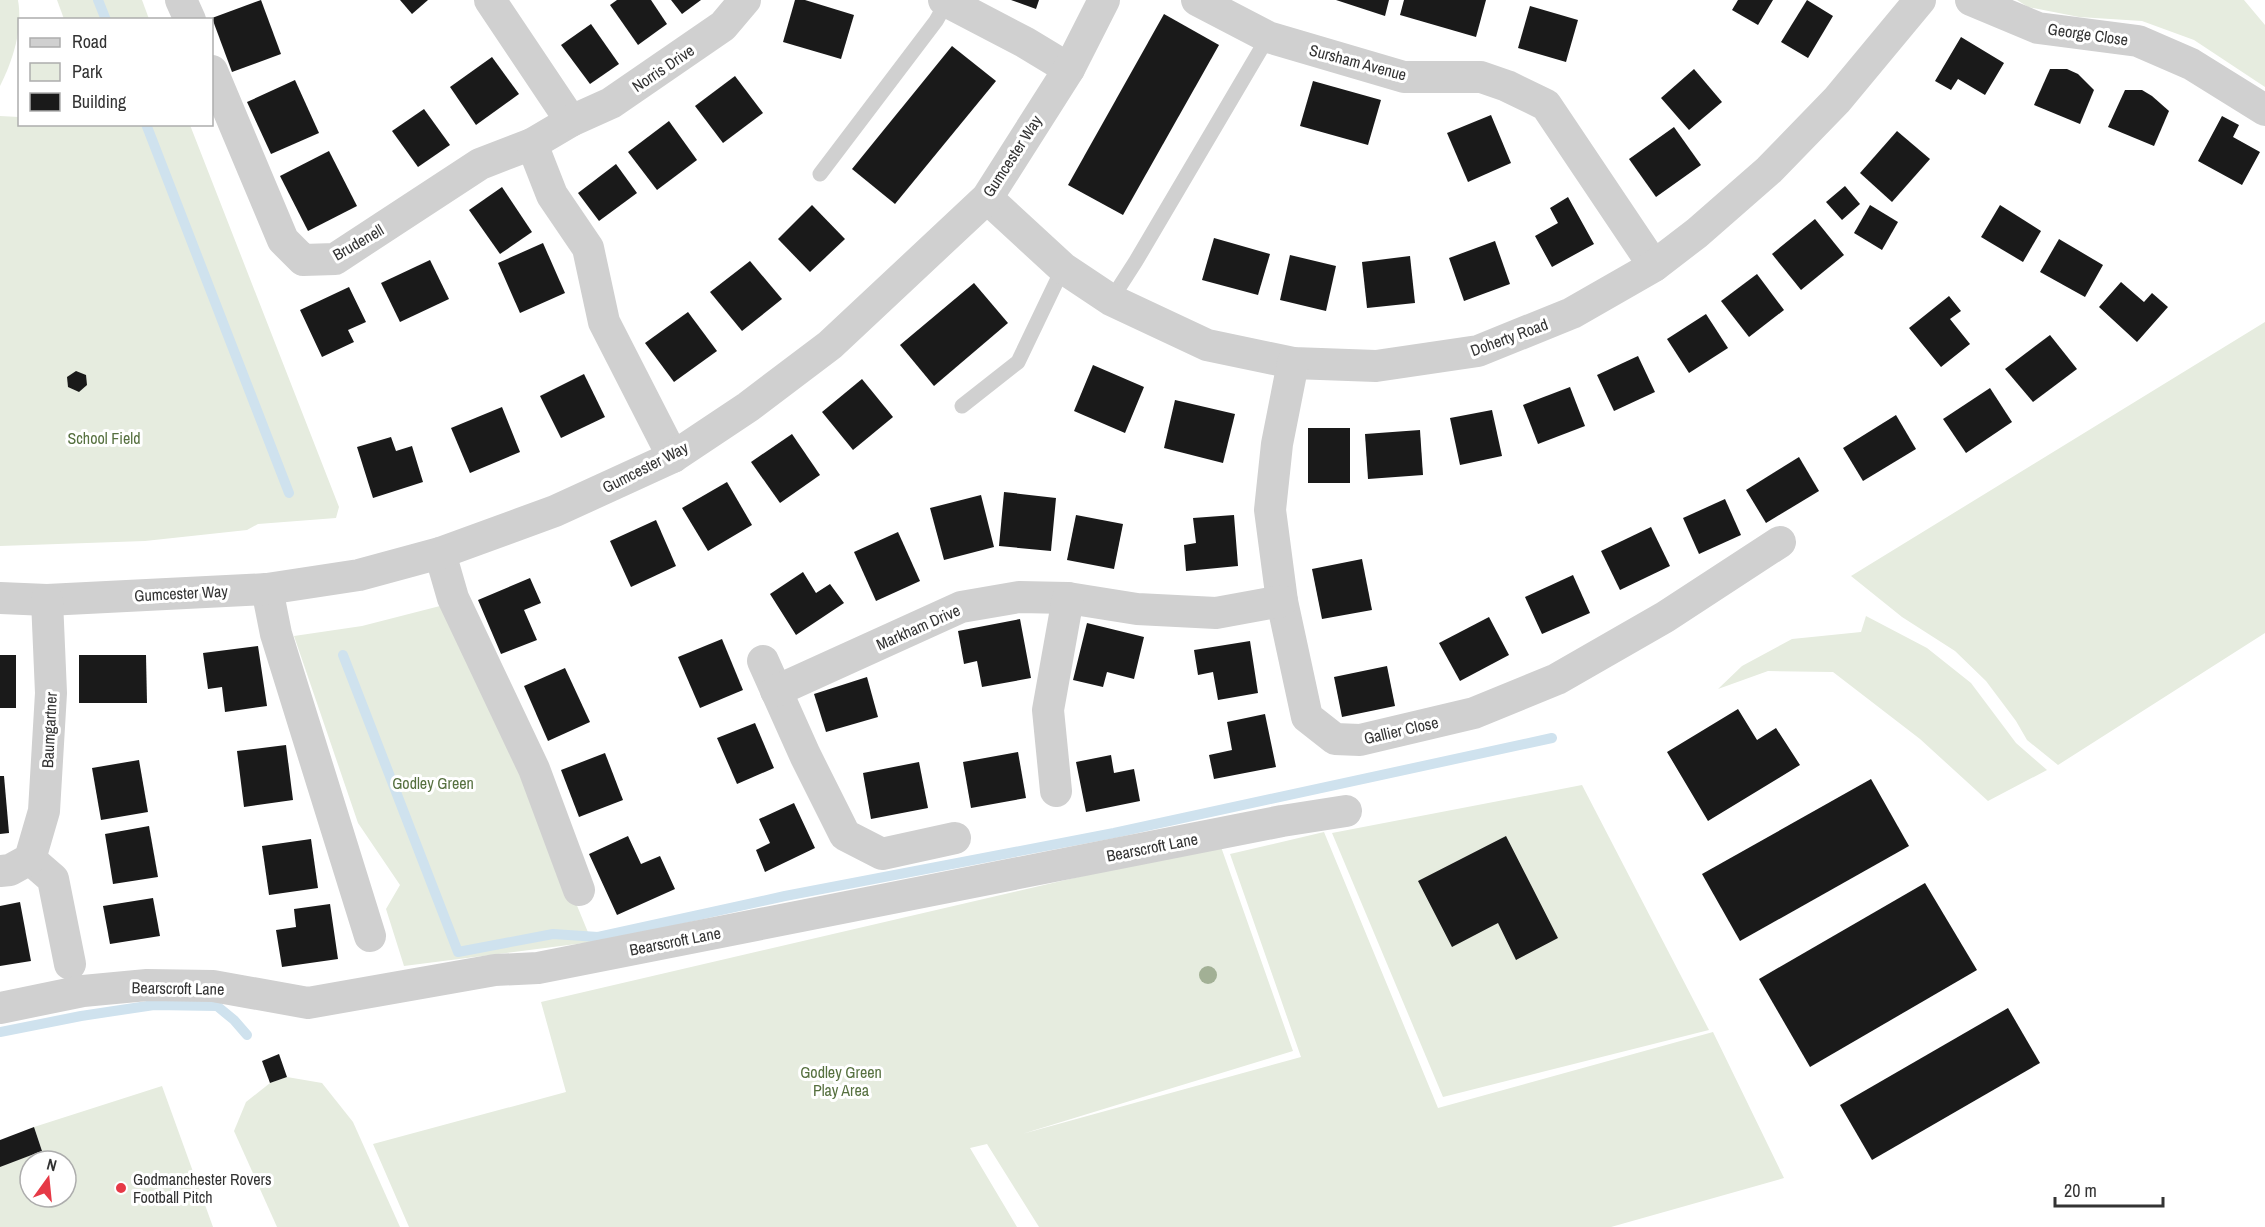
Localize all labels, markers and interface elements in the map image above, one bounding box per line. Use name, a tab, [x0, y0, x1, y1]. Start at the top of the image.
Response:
street label: George Close	[2046, 17, 2130, 51]
legend	[18, 18, 213, 126]
text: Road	[72, 29, 107, 54]
street label: Sursham Avenue	[1307, 38, 1409, 86]
street label: Norris Drive	[628, 39, 698, 97]
text: Park	[72, 59, 103, 84]
text: Building	[72, 89, 127, 114]
street label: Gumcester Way	[977, 110, 1047, 201]
street label: Brudenell	[328, 219, 388, 265]
street label: Doherty Road	[1467, 313, 1551, 361]
park label: School Field	[68, 427, 140, 449]
street label: Gumcester Way	[598, 436, 692, 498]
street label: Gumcester Way	[134, 580, 229, 606]
street label: Markham Drive	[873, 599, 963, 655]
street label: Baumgartner	[36, 691, 62, 768]
street label: Gallier Close	[1362, 711, 1440, 749]
park label: Godley Green	[392, 772, 474, 794]
street label: Bearscroft Lane	[1104, 827, 1200, 867]
street label: Bearscroft Lane	[627, 921, 723, 961]
street label: Bearscroft Lane	[132, 976, 224, 1000]
park label: Godley Green Play Area	[800, 1061, 882, 1101]
north arrow	[18, 1149, 78, 1209]
text: N	[44, 1153, 59, 1176]
place label: Godmanchester Rovers Football Pitch	[133, 1168, 272, 1208]
scale bar	[2055, 1170, 2163, 1208]
text: 20 m	[2064, 1178, 2097, 1203]
marker: Godmanchester Rovers Football Pitch	[114, 1181, 128, 1195]

